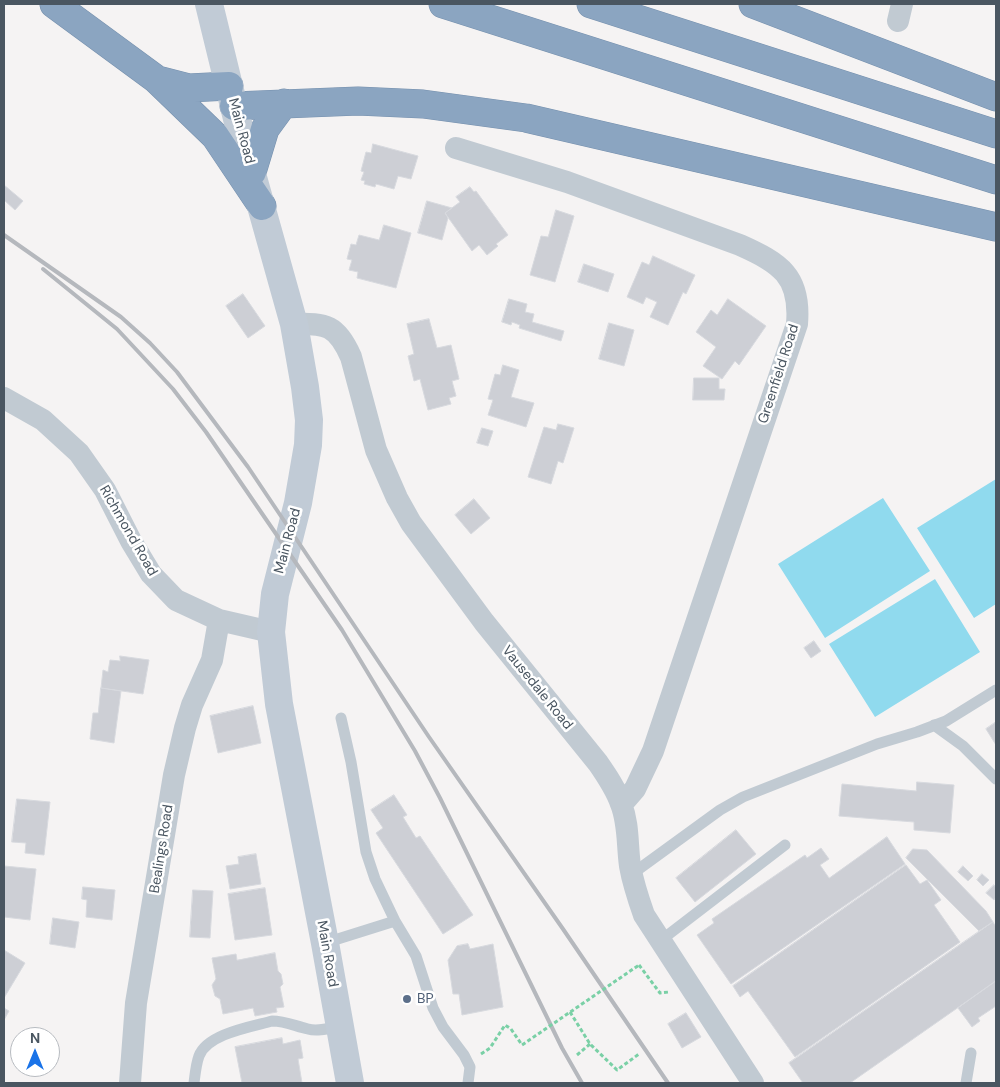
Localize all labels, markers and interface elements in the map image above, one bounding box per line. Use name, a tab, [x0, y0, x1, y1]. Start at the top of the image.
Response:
street label: Main Road	[224, 96, 258, 166]
street label: Greenfield Road	[755, 322, 803, 426]
street label: Richmond Road	[95, 483, 161, 579]
street label: Main Road	[271, 506, 305, 576]
street label: Vausedale Road	[498, 643, 576, 733]
street label: Bealings Road	[147, 803, 177, 895]
street label: Main Road	[313, 920, 341, 988]
place label: BP	[417, 991, 434, 1007]
marker: BP	[401, 993, 413, 1005]
north arrow	[10, 1027, 60, 1077]
text: N	[30, 1029, 40, 1047]

